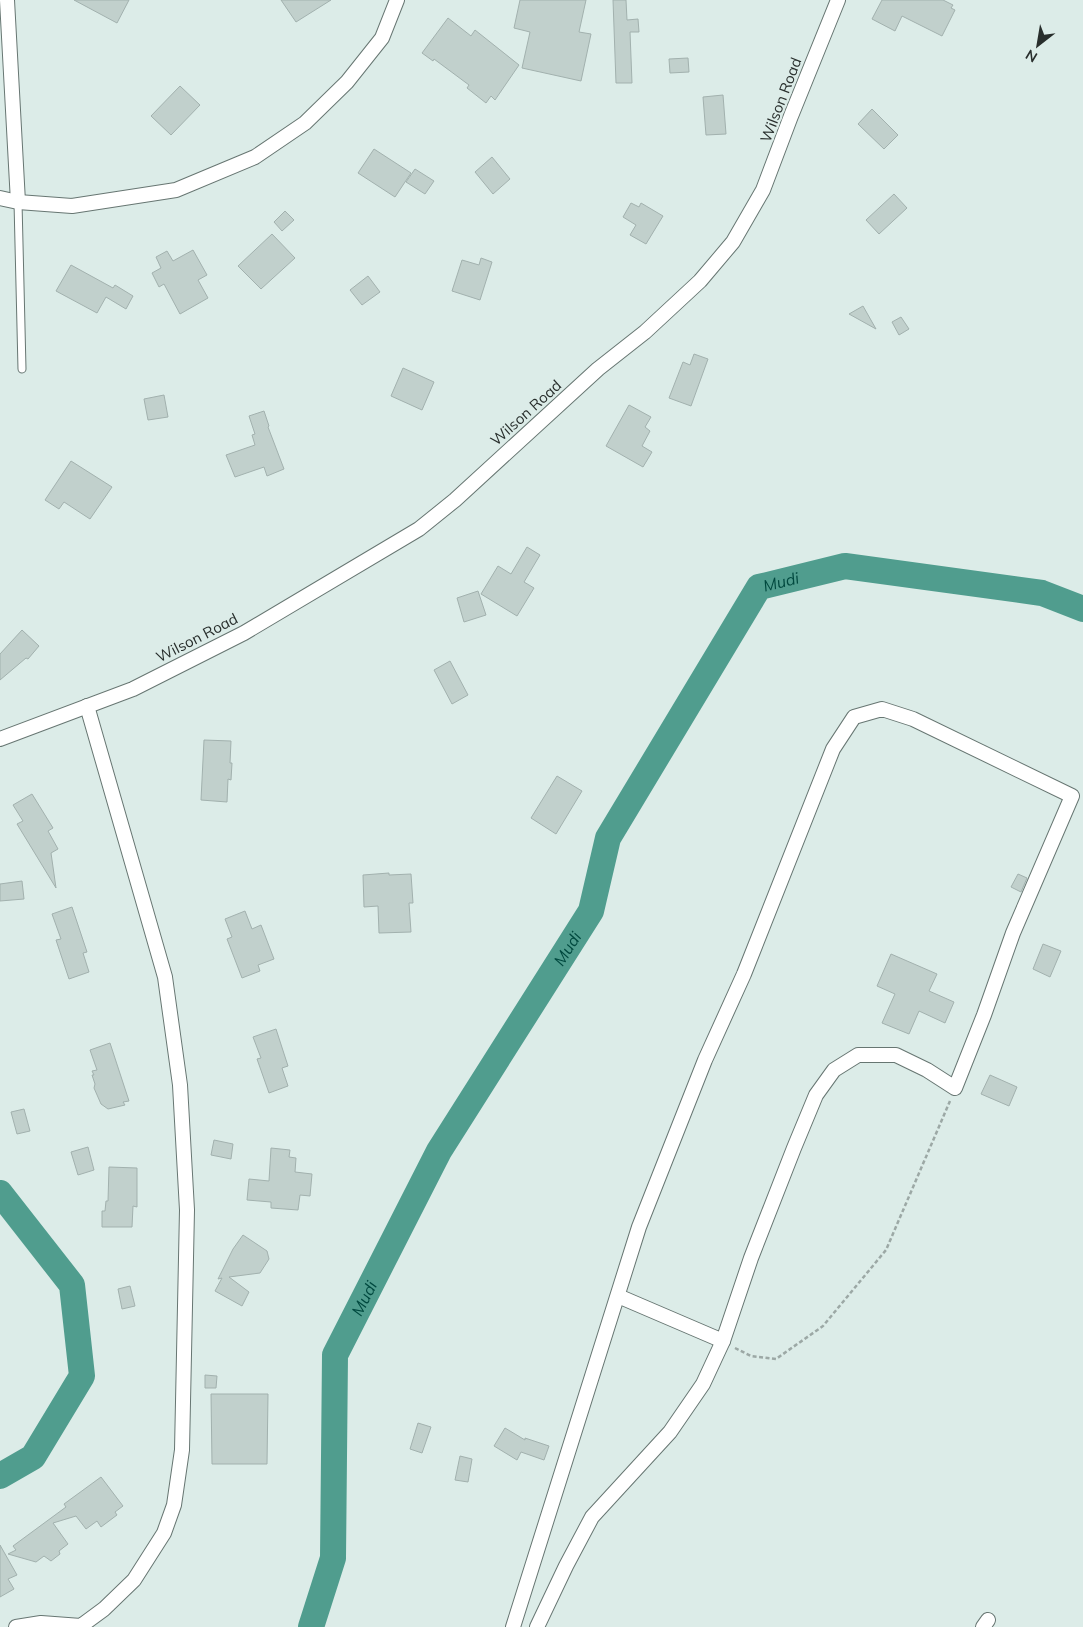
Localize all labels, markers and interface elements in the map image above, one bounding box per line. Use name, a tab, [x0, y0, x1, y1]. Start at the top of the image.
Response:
north arrow	[1013, 20, 1063, 70]
text: N	[1022, 46, 1040, 67]
street label: Wilson Road	[756, 55, 805, 145]
street label: Wilson Road	[486, 376, 565, 450]
water label: Mudi	[761, 568, 801, 596]
street label: Wilson Road	[153, 609, 241, 666]
water label: Mudi	[549, 928, 585, 969]
water label: Mudi	[347, 1277, 381, 1319]

